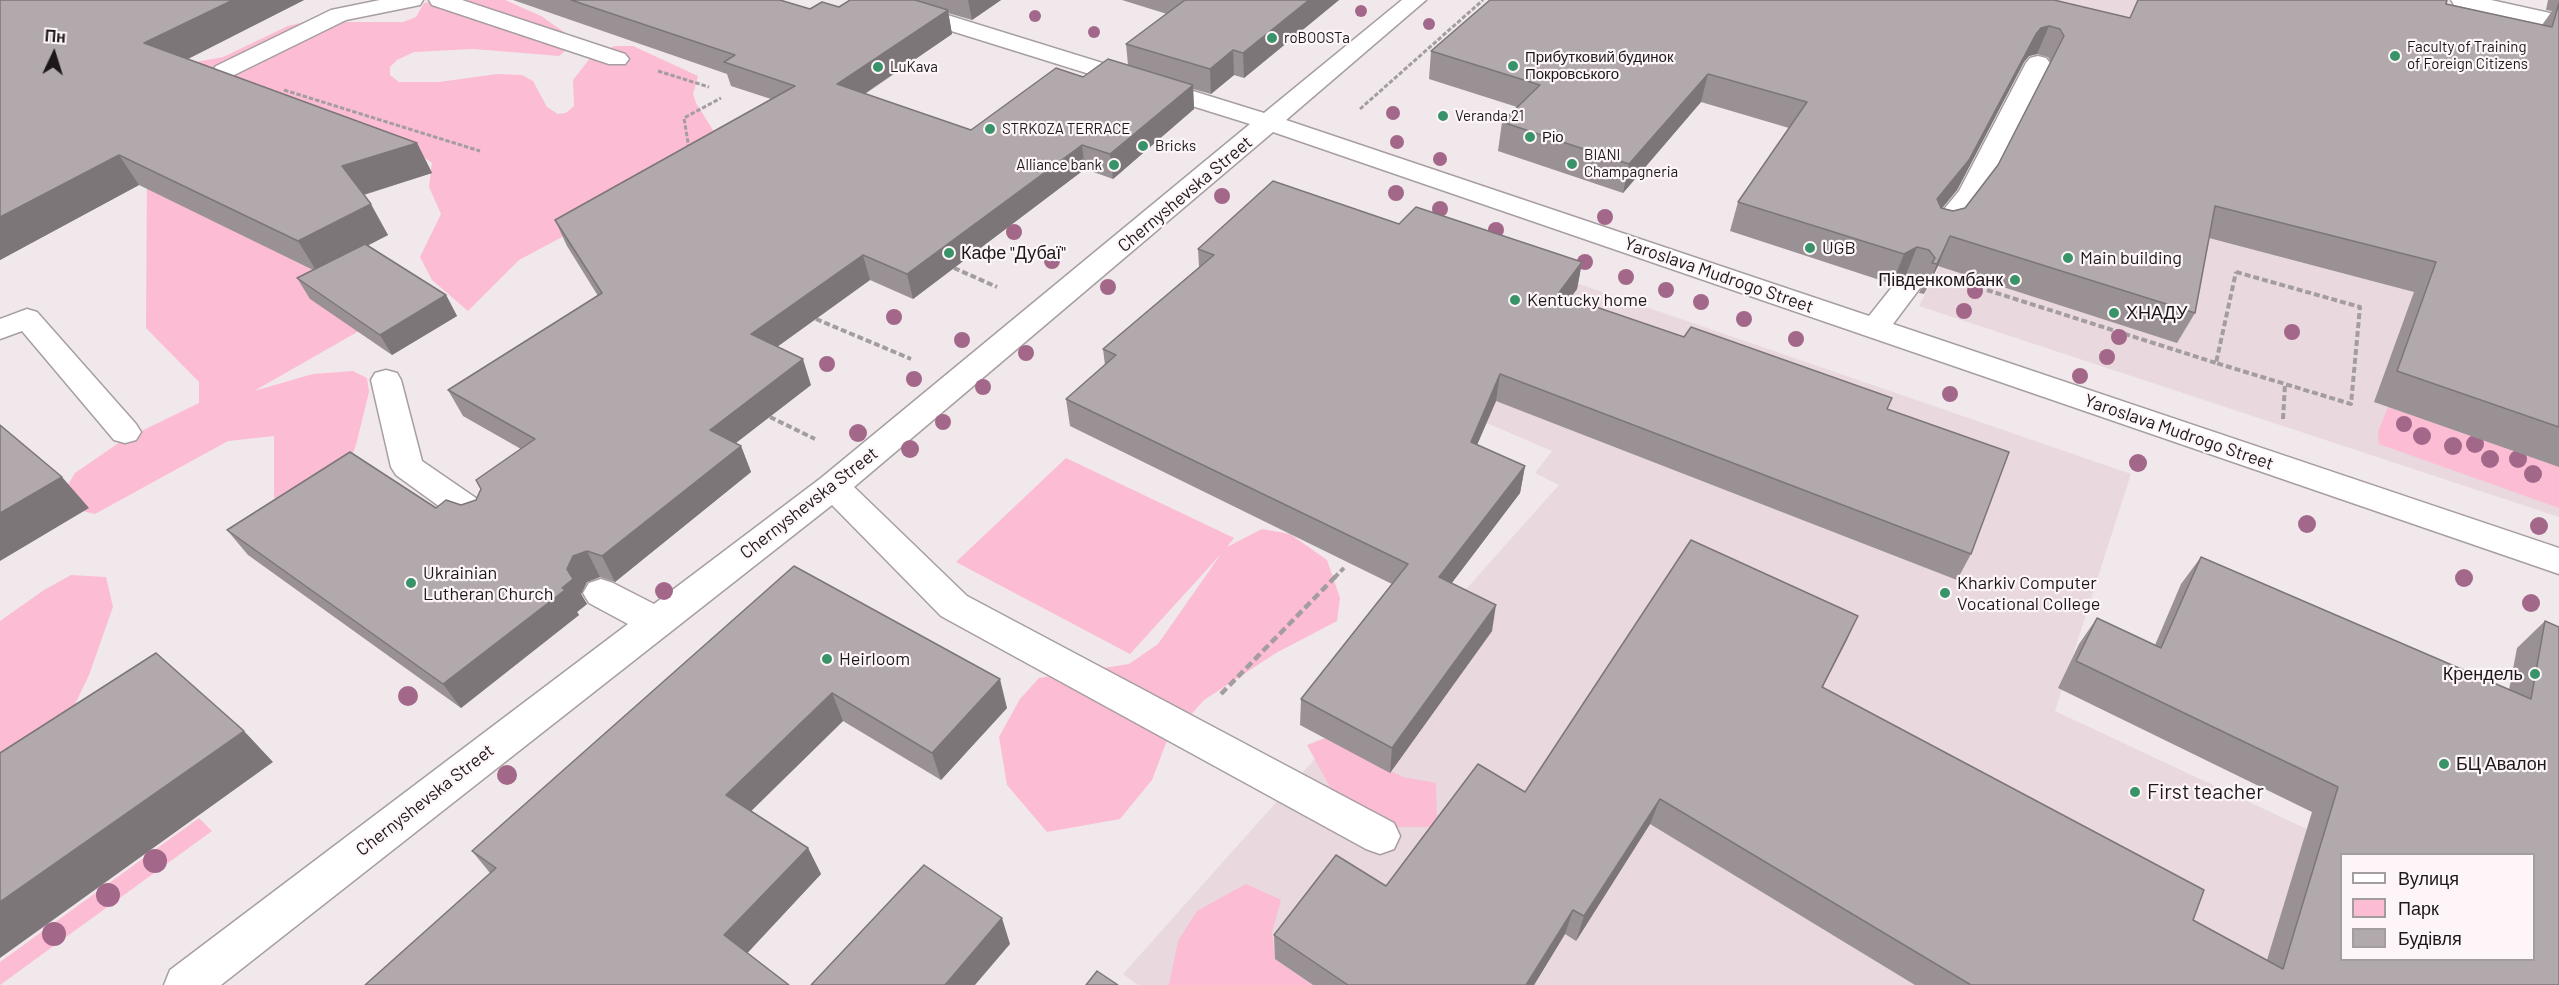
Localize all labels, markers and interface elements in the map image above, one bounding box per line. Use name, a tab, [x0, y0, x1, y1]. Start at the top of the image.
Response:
north arrow	[24, 24, 84, 84]
text: Пн	[44, 25, 67, 46]
place label: roBOOSTa	[1284, 29, 1350, 47]
marker: roBOOSTa	[1265, 31, 1279, 45]
place label: Faculty of Training of Foreign Citizens	[2407, 38, 2528, 73]
place label: Прибутковий будинок Покровського	[1525, 48, 1674, 83]
marker: Faculty of Training of Foreign Citizens	[2388, 49, 2402, 63]
place label: LuKava	[890, 58, 938, 76]
marker: Прибутковий будинок Покровського	[1506, 59, 1520, 73]
marker: LuKava	[871, 60, 885, 74]
place label: Veranda 21	[1455, 107, 1524, 125]
marker: Veranda 21	[1436, 109, 1450, 123]
place label: STRKOZA TERRACE	[1002, 120, 1130, 138]
marker: STRKOZA TERRACE	[983, 122, 997, 136]
place label: Ріо	[1542, 128, 1564, 146]
marker: Ріо	[1523, 130, 1537, 144]
street label: Chernyshevska Street	[1113, 131, 1257, 257]
place label: Bricks	[1155, 137, 1196, 155]
marker: Bricks	[1136, 139, 1150, 153]
place label: BIANI Champagneria	[1584, 146, 1678, 181]
place label: Alliance bank	[1016, 156, 1102, 174]
marker: BIANI Champagneria	[1565, 157, 1579, 171]
marker: Alliance bank	[1107, 158, 1121, 172]
street label: Yaroslava Mudrogo Street	[1622, 232, 1816, 318]
place label: UGB	[1822, 237, 1856, 259]
marker: UGB	[1803, 241, 1817, 255]
place label: Кафе "Дубаї"	[961, 242, 1066, 264]
marker: Кафе "Дубаї"	[942, 246, 956, 260]
place label: Main building	[2080, 247, 2182, 269]
marker: Main building	[2061, 251, 2075, 265]
place label: Південкомбанк	[1878, 269, 2003, 291]
marker: Південкомбанк	[2008, 273, 2022, 287]
place label: Kentucky home	[1527, 289, 1647, 311]
marker: Kentucky home	[1508, 293, 1522, 307]
place label: ХНАДУ	[2126, 302, 2187, 324]
marker: ХНАДУ	[2107, 306, 2121, 320]
street label: Yaroslava Mudrogo Street	[2082, 389, 2276, 475]
street label: Chernyshevska Street	[736, 442, 882, 564]
place label: Ukrainian Lutheran Church	[423, 562, 553, 604]
place label: Kharkiv Computer Vocational College	[1957, 572, 2100, 614]
marker: Ukrainian Lutheran Church	[404, 576, 418, 590]
marker: Kharkiv Computer Vocational College	[1938, 586, 1952, 600]
place label: Heirloom	[839, 648, 910, 670]
marker: Heirloom	[820, 652, 834, 666]
place label: Крендель	[2443, 663, 2523, 685]
marker: Крендель	[2528, 667, 2542, 681]
street label: Chernyshevska Street	[352, 739, 498, 861]
place label: БЦ Авалон	[2456, 753, 2547, 775]
marker: БЦ Авалон	[2437, 757, 2451, 771]
place label: First teacher	[2147, 779, 2264, 805]
marker: First teacher	[2128, 785, 2142, 799]
legend	[2340, 853, 2535, 961]
text: Вулиця	[2398, 867, 2459, 889]
text: Парк	[2398, 897, 2439, 919]
text: Будівля	[2398, 927, 2462, 949]

